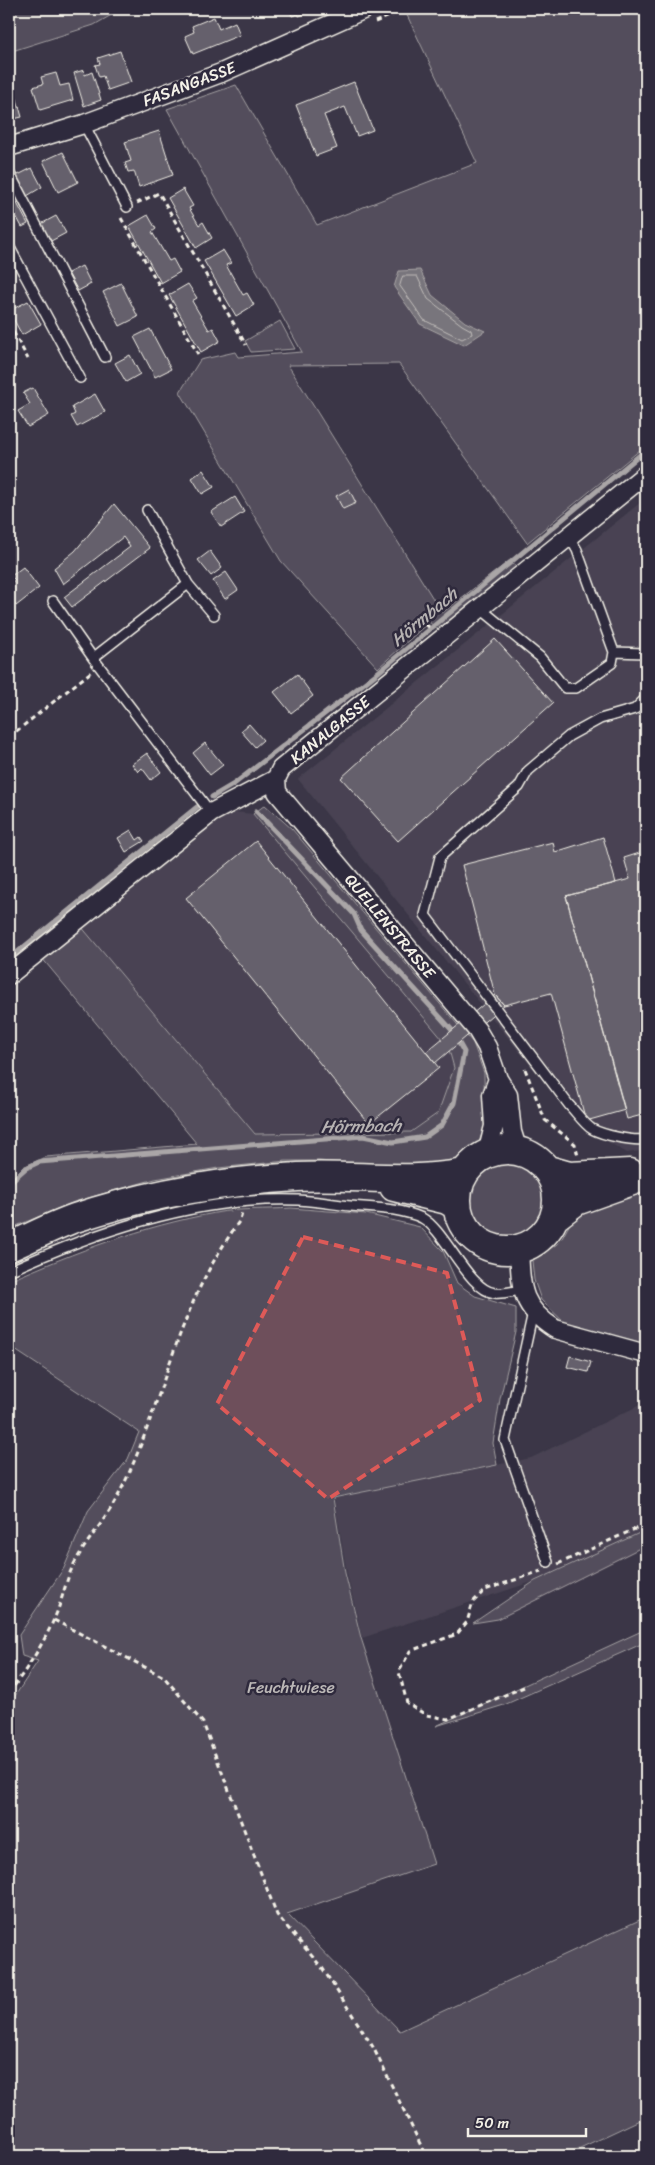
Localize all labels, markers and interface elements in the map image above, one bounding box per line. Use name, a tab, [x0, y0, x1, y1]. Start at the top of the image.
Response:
street label: FASANGASSE	[138, 53, 241, 115]
water label: Hörmbach	[383, 578, 466, 655]
street label: KANALGASSE	[283, 687, 378, 772]
street label: QUELLENSTRASSE	[337, 867, 444, 986]
water label: Hörmbach	[321, 1109, 403, 1143]
park label: Feuchtwiese	[247, 1673, 335, 1702]
scale bar	[468, 2105, 585, 2137]
text: 50 m	[475, 2110, 510, 2136]

